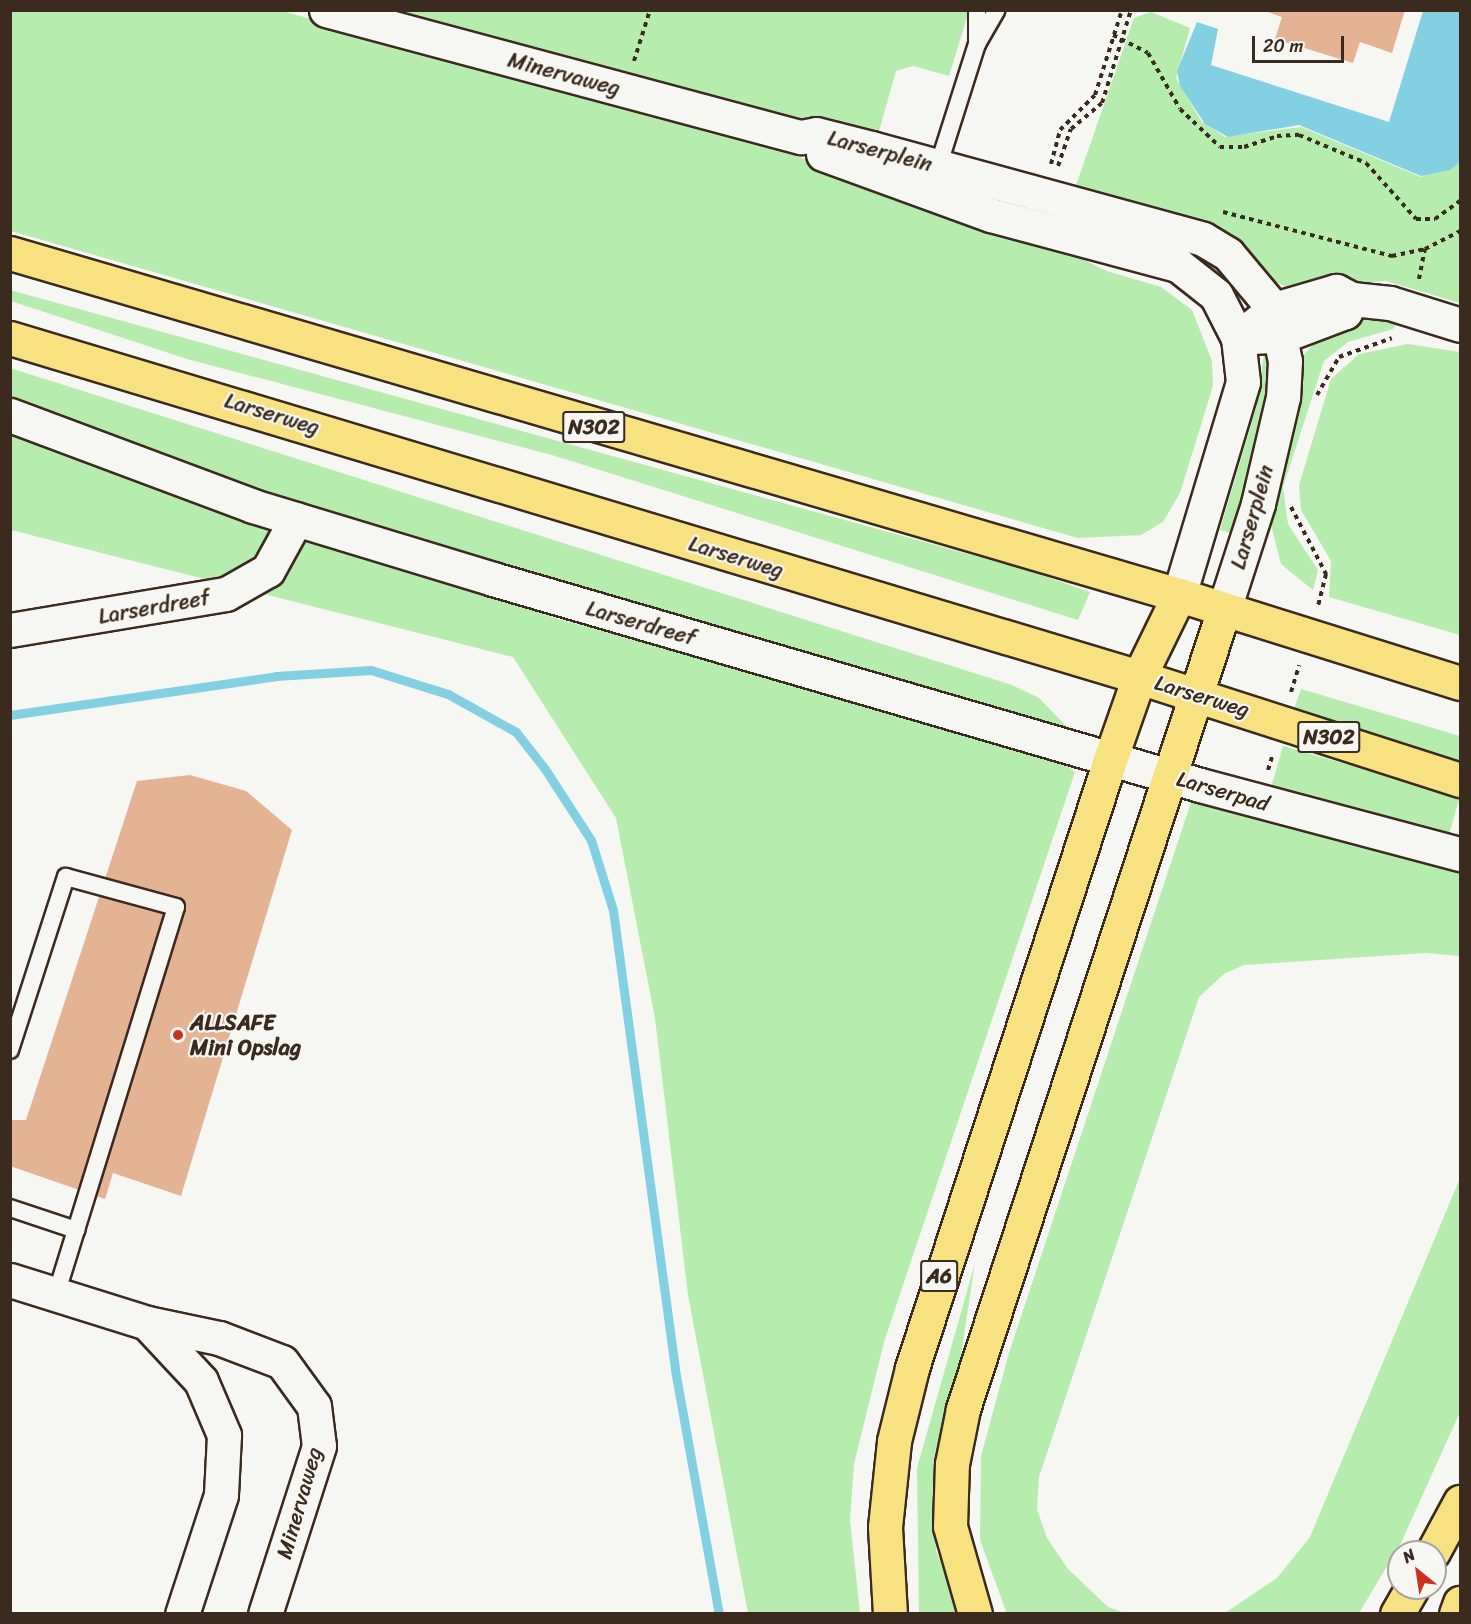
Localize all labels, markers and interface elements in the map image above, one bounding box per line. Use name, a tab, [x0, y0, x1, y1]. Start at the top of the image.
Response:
scale bar	[1255, 24, 1346, 62]
text: 20 m	[1263, 30, 1303, 62]
street label: Minervaweg	[505, 46, 623, 102]
street label: Larserplein	[825, 124, 935, 178]
street label: Larserweg	[221, 387, 323, 441]
road number: N302	[561, 409, 627, 445]
street label: Larserplein	[1225, 462, 1279, 572]
street label: Larserweg	[685, 530, 787, 584]
street label: Larserdreef	[96, 584, 212, 630]
street label: Larserdreef	[583, 595, 699, 651]
street label: Larserweg	[1151, 669, 1253, 723]
road number: N302	[1296, 719, 1362, 755]
street label: Larserpad	[1174, 765, 1272, 817]
place label: ALLSAFE Mini Opslag	[190, 1009, 302, 1060]
marker: ALLSAFE Mini Opslag	[171, 1028, 185, 1042]
road number: A6	[920, 1258, 958, 1294]
street label: Minervaweg	[270, 1444, 328, 1562]
north arrow	[1387, 1540, 1447, 1600]
text: N	[1397, 1540, 1421, 1571]

